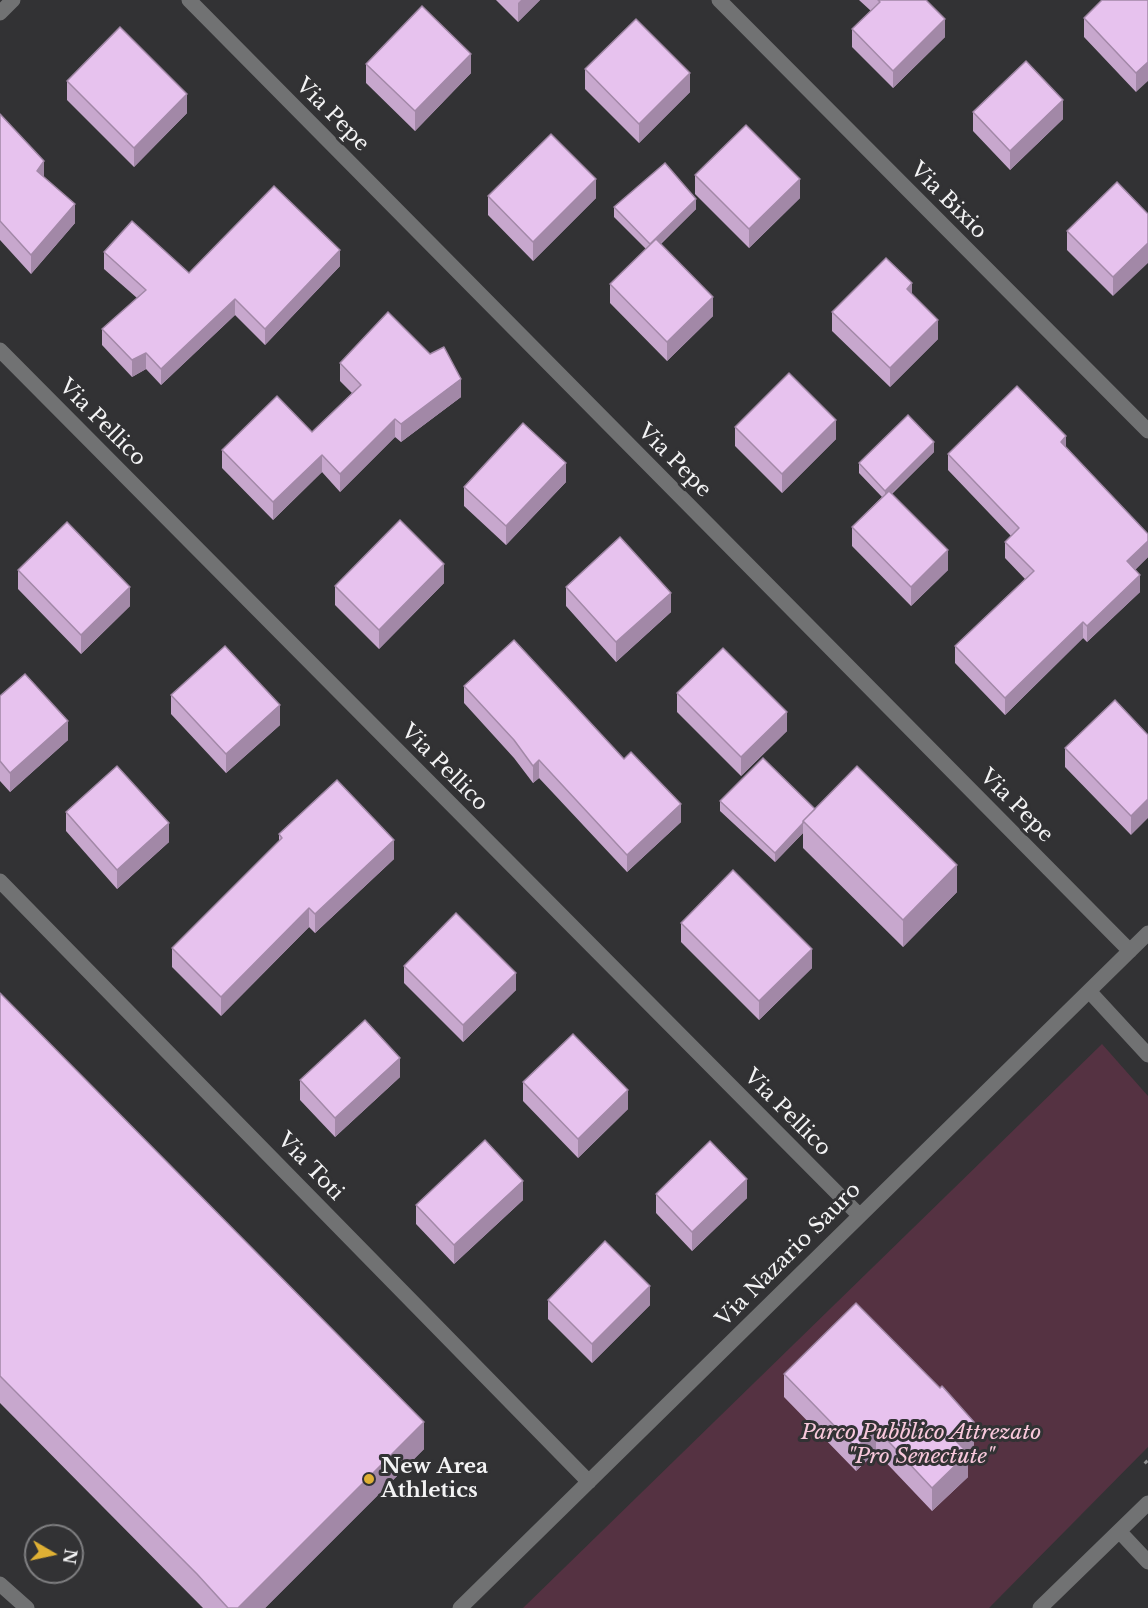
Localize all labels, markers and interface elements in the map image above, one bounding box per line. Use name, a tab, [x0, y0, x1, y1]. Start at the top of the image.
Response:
street label: Via Pepe	[290, 73, 374, 157]
street label: Via Bixio	[904, 157, 992, 245]
street label: Via Pellico	[53, 374, 151, 472]
street label: Via Pepe	[632, 419, 716, 503]
street label: Via Pellico	[395, 719, 493, 817]
street label: Via Pepe	[974, 764, 1058, 848]
street label: Via Pellico	[738, 1064, 836, 1162]
street label: Via Toti	[272, 1128, 348, 1206]
street label: Via Nazario Sauro	[712, 1178, 866, 1332]
park label: Parco Pubblico Attrezato "Pro Senectute"	[801, 1420, 1041, 1470]
place label: New Area Athletics	[381, 1454, 488, 1504]
marker: New Area Athletics	[362, 1472, 376, 1486]
north arrow	[24, 1524, 84, 1584]
text: N	[59, 1548, 81, 1565]

